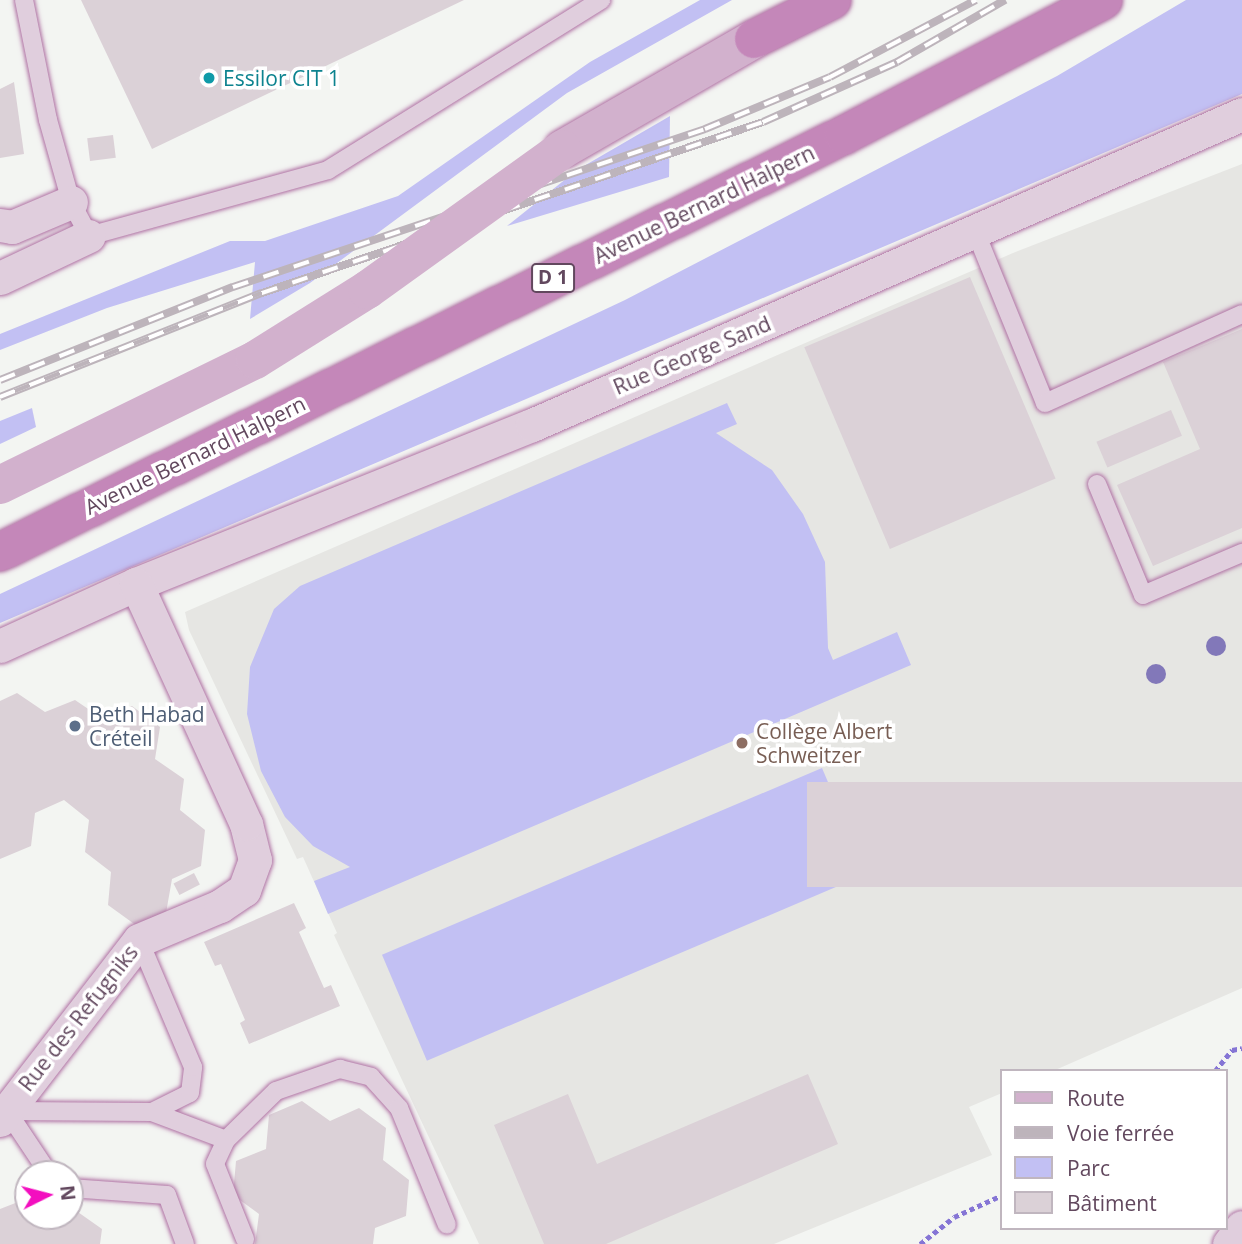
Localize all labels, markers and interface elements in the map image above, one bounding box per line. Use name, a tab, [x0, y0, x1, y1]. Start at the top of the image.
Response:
place label: Essilor CIT 1	[223, 65, 340, 91]
marker: Essilor CIT 1	[201, 70, 217, 86]
street label: Avenue Bernard Halpern	[590, 140, 818, 268]
road number: D 1	[530, 262, 576, 294]
street label: Rue George Sand	[609, 310, 775, 400]
street label: Avenue Bernard Halpern	[81, 391, 309, 519]
place label: Beth Habad Créteil	[89, 701, 205, 751]
marker: Beth Habad Créteil	[67, 718, 83, 734]
place label: Collège Albert Schweitzer	[756, 718, 892, 768]
marker: Collège Albert Schweitzer	[734, 735, 750, 751]
street label: Rue des Refugniks	[13, 940, 143, 1096]
legend	[1000, 1069, 1228, 1230]
text: Route	[1067, 1084, 1125, 1112]
text: Voie ferrée	[1067, 1119, 1174, 1147]
text: Parc	[1067, 1154, 1110, 1182]
north arrow	[14, 1160, 84, 1230]
text: N	[54, 1184, 82, 1202]
text: Bâtiment	[1067, 1189, 1157, 1217]

